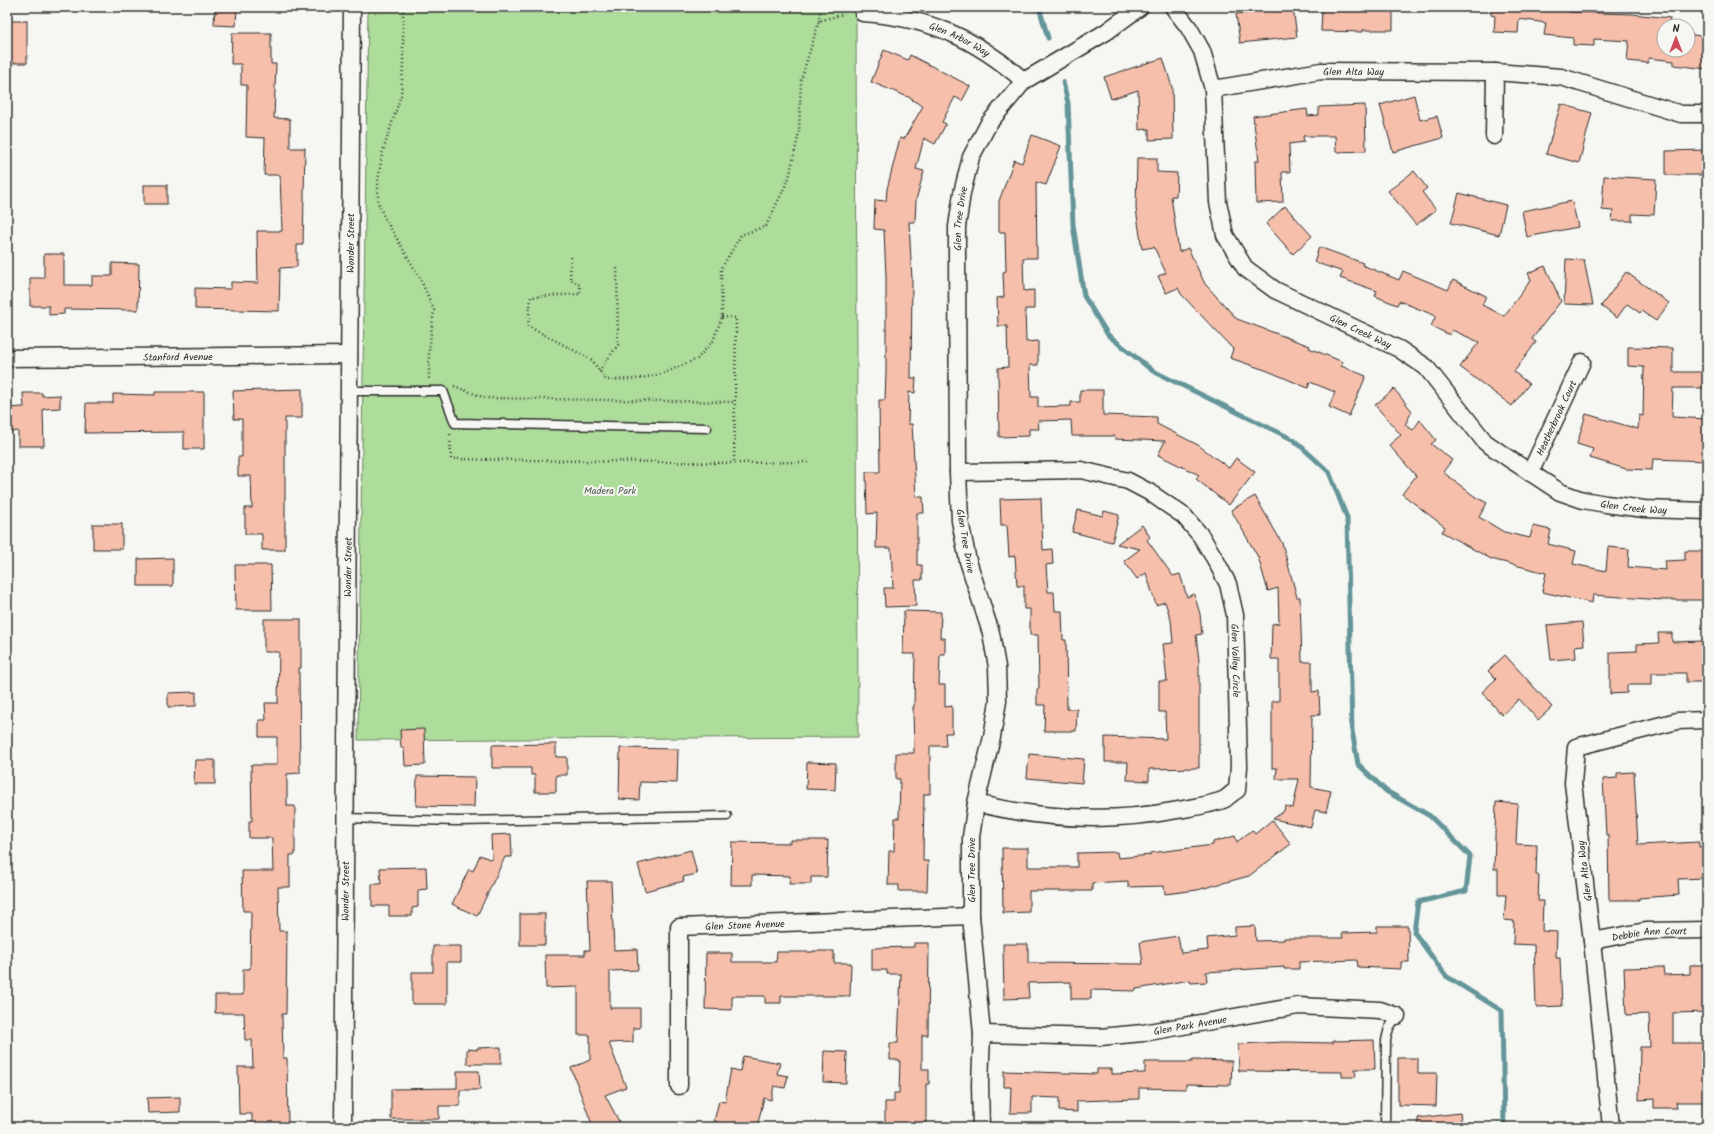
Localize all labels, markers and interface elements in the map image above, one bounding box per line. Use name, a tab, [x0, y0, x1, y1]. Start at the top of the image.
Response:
street label: Glen Arbor Way	[927, 18, 993, 62]
north arrow	[1656, 18, 1696, 58]
text: N	[1673, 20, 1680, 38]
street label: Glen Alta Way	[1323, 64, 1384, 80]
street label: Glen Tree Drive	[950, 184, 973, 251]
street label: Wonder Street	[343, 213, 359, 273]
street label: Glen Creek Way	[1327, 310, 1394, 353]
street label: Stanford Avenue	[143, 349, 213, 366]
street label: Heatherbrook Court	[1532, 378, 1581, 459]
park label: Madera Park	[584, 483, 636, 499]
street label: Glen Creek Way	[1599, 496, 1667, 519]
street label: Glen Tree Drive	[951, 508, 979, 575]
street label: Wonder Street	[340, 537, 357, 597]
street label: Glen Valley Circle	[1226, 623, 1244, 698]
street label: Glen Tree Drive	[964, 837, 980, 902]
street label: Glen Alta Way	[1573, 839, 1597, 902]
street label: Wonder Street	[338, 861, 354, 921]
street label: Glen Stone Avenue	[705, 916, 786, 935]
street label: Debbie Ann Court	[1611, 923, 1687, 946]
street label: Glen Park Avenue	[1152, 1011, 1229, 1040]

